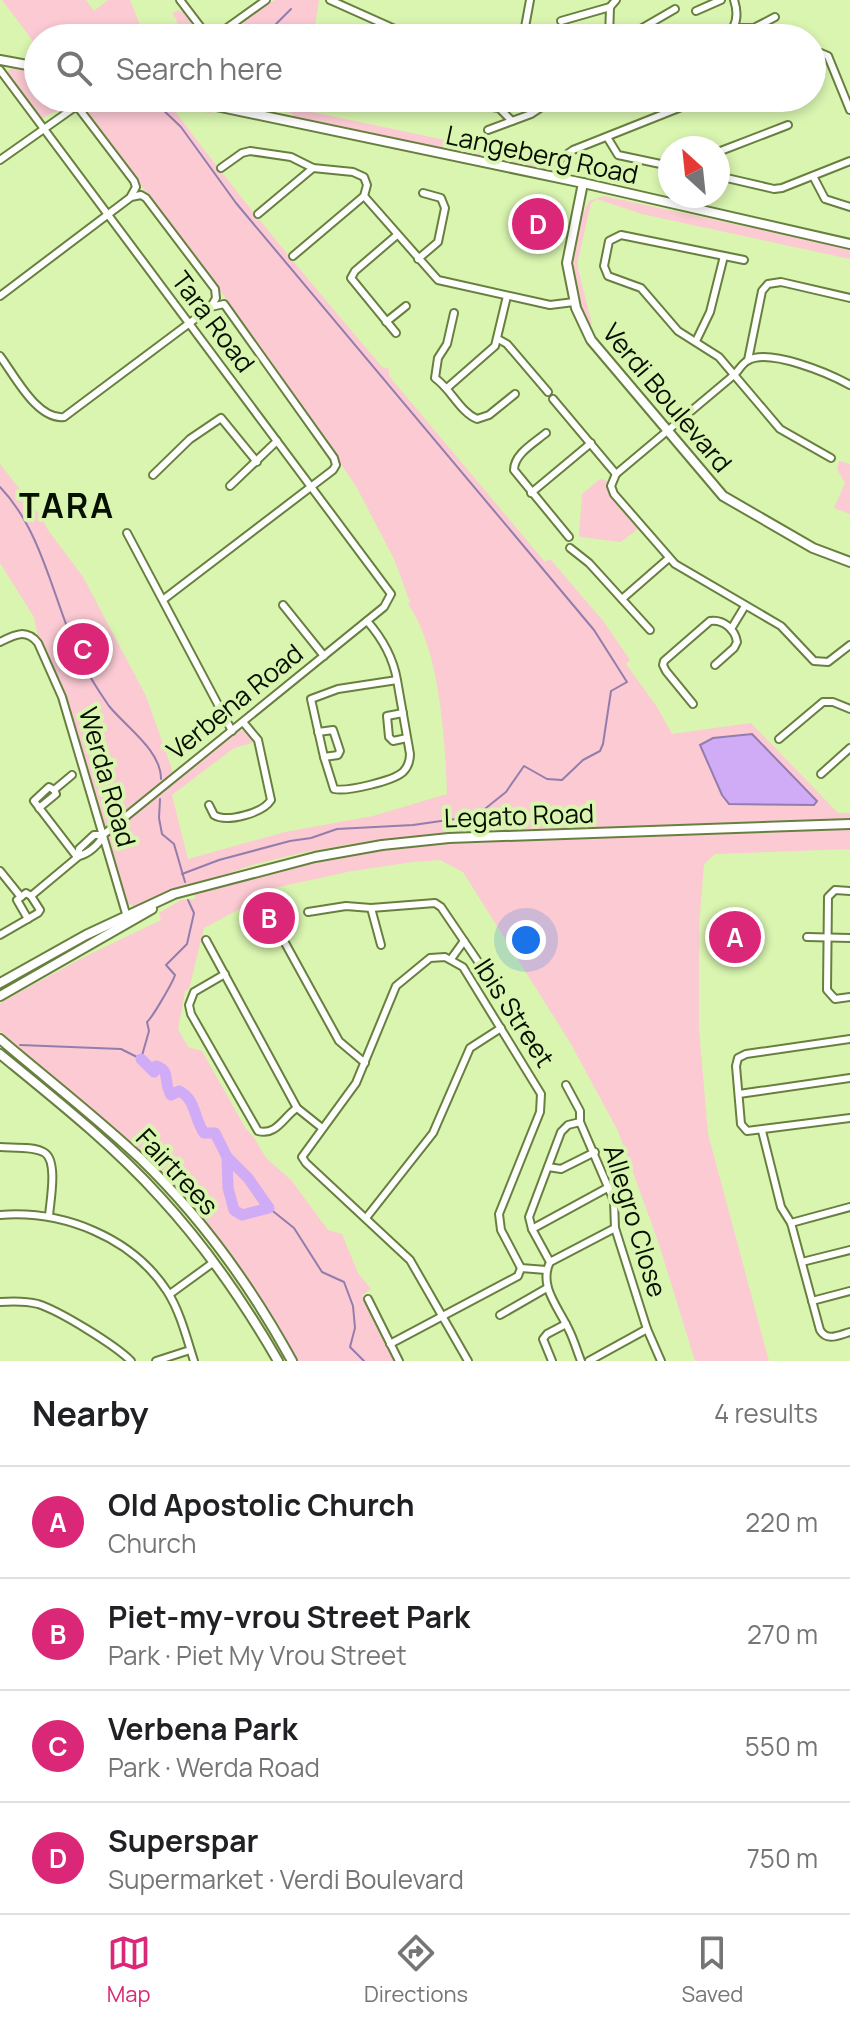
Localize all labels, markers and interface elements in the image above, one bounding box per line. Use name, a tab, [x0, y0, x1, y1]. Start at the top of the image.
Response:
search box	[24, 24, 826, 112]
icon: search	[52, 46, 96, 90]
text: Search here	[116, 48, 283, 89]
street label: Langeberg Road	[443, 116, 642, 192]
north arrow	[658, 136, 730, 208]
pin: D	[512, 194, 564, 254]
street label: Tara Road	[164, 263, 264, 379]
street label: Verdi Boulevard	[595, 315, 741, 479]
district label: TARA	[19, 482, 115, 528]
pin: C	[57, 619, 109, 679]
street label: Verbena Road	[159, 635, 310, 767]
street label: Werda Road	[71, 703, 145, 851]
street label: Legato Road	[443, 794, 595, 836]
pin: B	[243, 888, 295, 948]
pin: A	[709, 907, 761, 967]
your location	[506, 920, 546, 960]
street label: Ibis Street	[466, 951, 563, 1074]
street label: Fairtrees	[128, 1120, 227, 1222]
street label: Allegro Close	[596, 1140, 676, 1301]
text: Nearby	[32, 1390, 148, 1436]
text: 4 results	[714, 1395, 818, 1431]
text: Old Apostolic Church	[108, 1484, 415, 1525]
text: A	[49, 1504, 67, 1540]
text: 220 m	[745, 1504, 818, 1540]
text: Church	[108, 1525, 196, 1561]
text: Piet-my-vrou Street Park	[108, 1596, 470, 1637]
text: B	[50, 1616, 66, 1652]
text: 270 m	[747, 1616, 818, 1652]
text: Park · Piet My Vrou Street	[108, 1637, 407, 1673]
text: Verbena Park	[108, 1708, 298, 1749]
text: C	[48, 1728, 68, 1764]
text: 550 m	[745, 1728, 818, 1764]
text: Park · Werda Road	[108, 1749, 320, 1785]
text: Superspar	[108, 1820, 258, 1861]
text: D	[49, 1840, 67, 1876]
text: 750 m	[747, 1840, 818, 1876]
text: Supermarket · Verdi Boulevard	[108, 1861, 464, 1897]
tab: Map	[107, 1931, 151, 2009]
tab: Directions	[364, 1931, 468, 2009]
tab: Saved	[681, 1931, 743, 2009]

